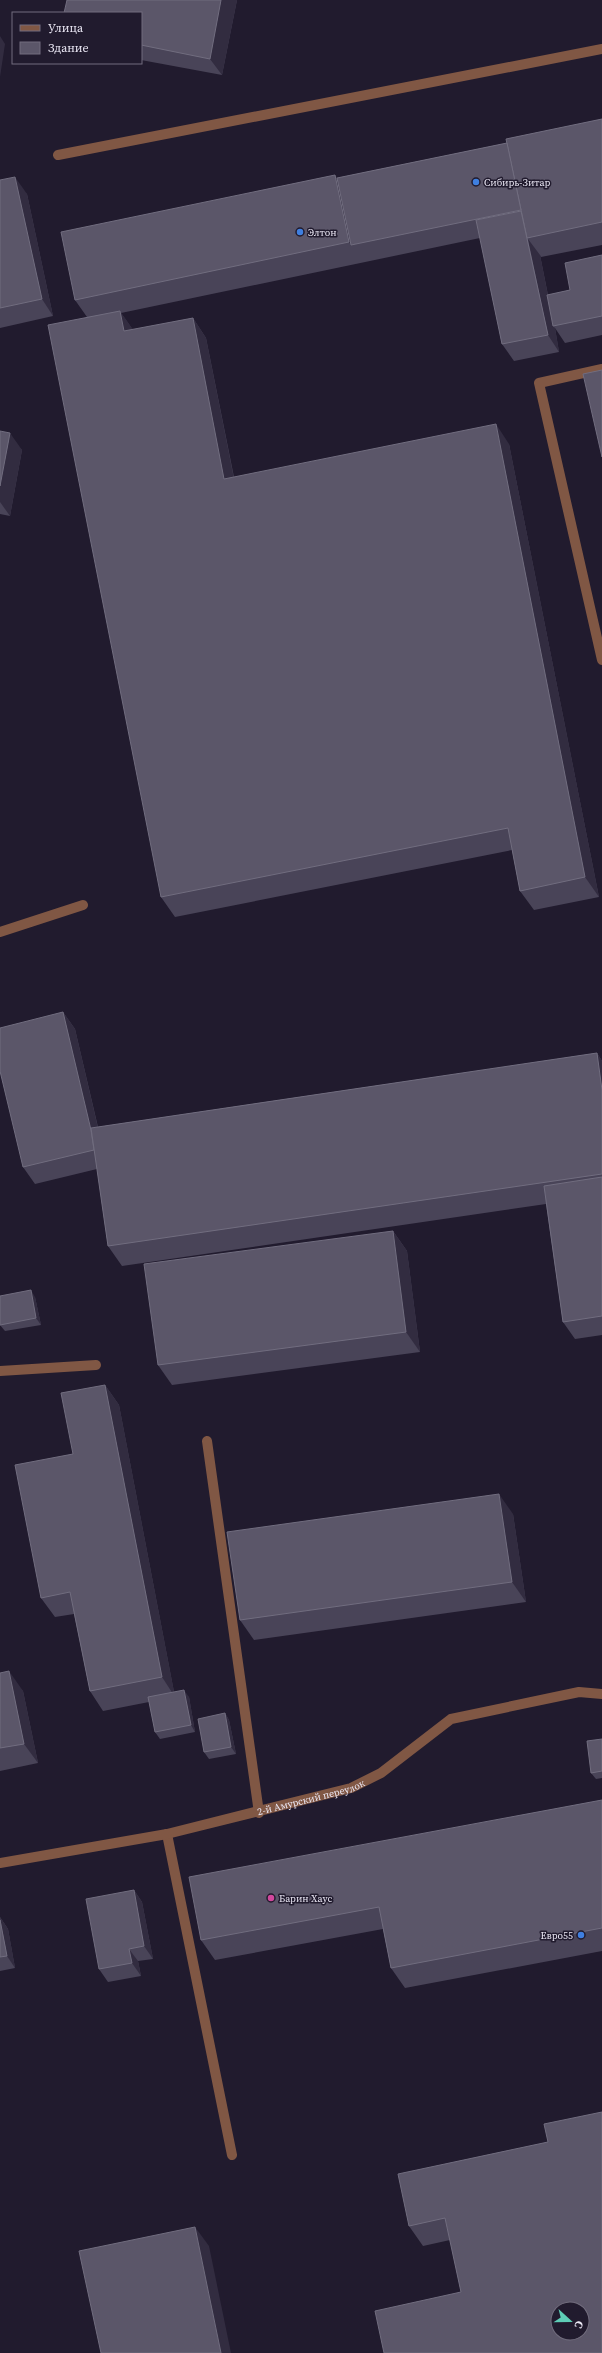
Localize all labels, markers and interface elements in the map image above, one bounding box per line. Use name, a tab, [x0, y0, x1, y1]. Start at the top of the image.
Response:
legend	[12, 12, 142, 64]
text: Улица	[48, 20, 84, 36]
text: Здание	[48, 40, 89, 56]
place label: Сибирь-Зитар	[484, 176, 550, 189]
marker: Сибирь-Зитар	[471, 177, 481, 187]
place label: Элтон	[308, 226, 337, 239]
marker: Элтон	[295, 227, 305, 237]
street label: 2-й Амурский переулок	[256, 1776, 367, 1818]
place label: Барин Хаус	[279, 1892, 332, 1905]
marker: Барин Хаус	[266, 1893, 276, 1903]
place label: Евро55	[540, 1929, 573, 1942]
marker: Евро55	[576, 1930, 586, 1940]
north arrow	[550, 2301, 590, 2341]
text: С	[571, 2319, 587, 2330]

